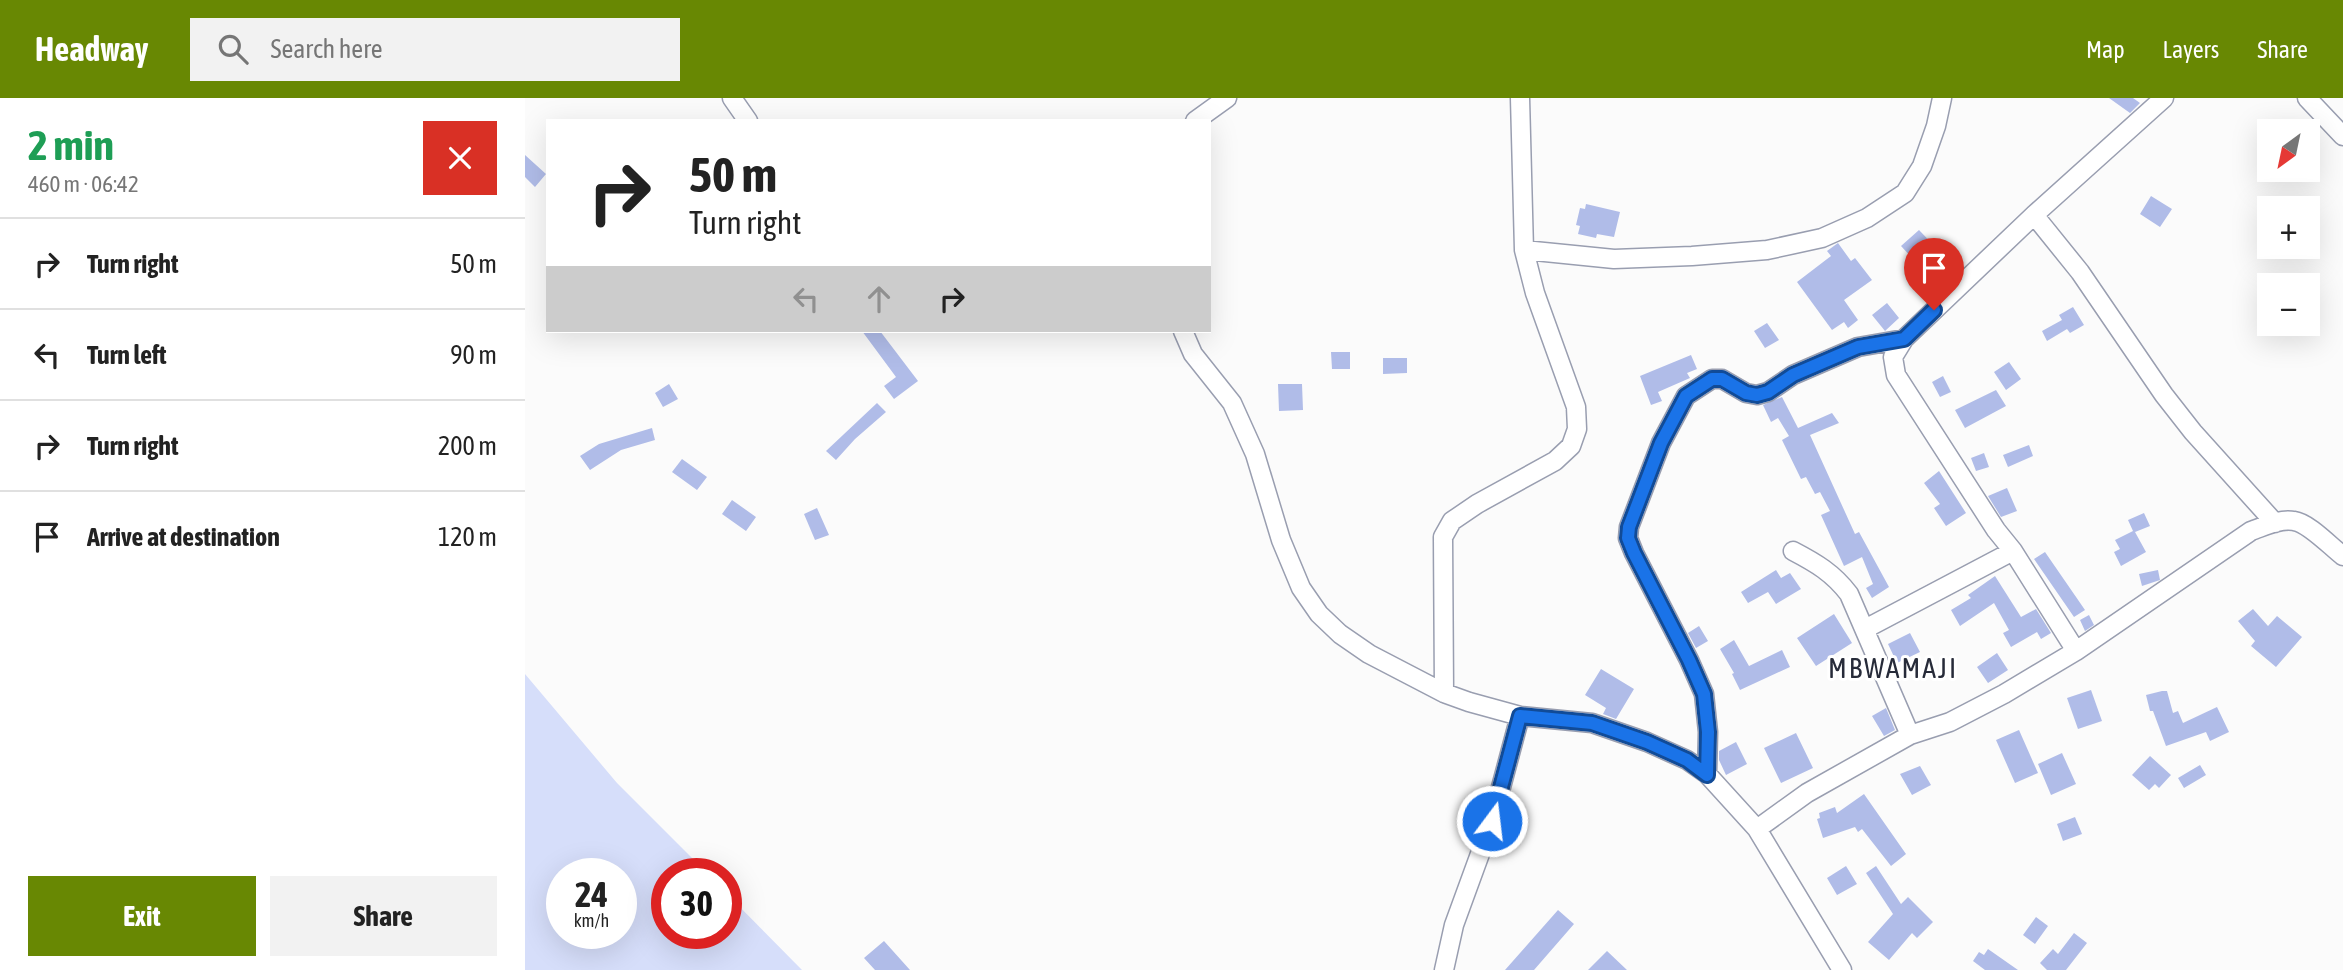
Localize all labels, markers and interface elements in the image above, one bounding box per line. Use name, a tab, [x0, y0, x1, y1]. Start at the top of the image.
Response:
search box	[190, 18, 680, 81]
text: Headway	[35, 30, 148, 68]
icon: search	[214, 30, 252, 68]
text: Search here	[270, 34, 383, 64]
text: Map	[2086, 36, 2125, 63]
text: Layers	[2163, 36, 2219, 63]
text: Share	[2257, 36, 2308, 63]
north arrow	[2257, 119, 2321, 182]
map controls	[2257, 119, 2320, 336]
text: 2 min	[28, 121, 114, 169]
button: close	[423, 121, 497, 195]
text: 50 m	[689, 146, 777, 202]
icon: right	[574, 147, 665, 238]
text: 460 m · 06:42	[28, 171, 139, 197]
button: +	[2257, 196, 2320, 259]
text: Turn right	[689, 204, 802, 241]
pin	[1904, 238, 1964, 310]
icon: right	[28, 245, 66, 283]
text: Turn right	[87, 249, 178, 279]
text: 50 m	[450, 249, 497, 279]
icon: arrive	[1915, 249, 1953, 287]
button: −	[2257, 273, 2320, 336]
icon: left	[787, 280, 825, 318]
icon: ahead	[860, 280, 898, 318]
icon: right	[933, 280, 971, 318]
icon: left	[28, 336, 66, 374]
text: Turn left	[87, 340, 167, 370]
text: 90 m	[450, 340, 497, 370]
icon: right	[28, 427, 66, 465]
text: Turn right	[87, 431, 178, 461]
text: 200 m	[438, 431, 497, 461]
icon: arrive	[28, 518, 66, 556]
text: Arrive at destination	[87, 522, 280, 552]
text: 120 m	[438, 522, 497, 552]
district label: MBWAMAJI	[1828, 652, 1958, 684]
position arrow	[1455, 784, 1529, 858]
speed limit sign: 30	[651, 858, 742, 949]
text: 24	[575, 874, 608, 914]
button: Exit	[28, 876, 256, 956]
button: Share	[270, 876, 497, 956]
text: km/h	[574, 910, 609, 931]

